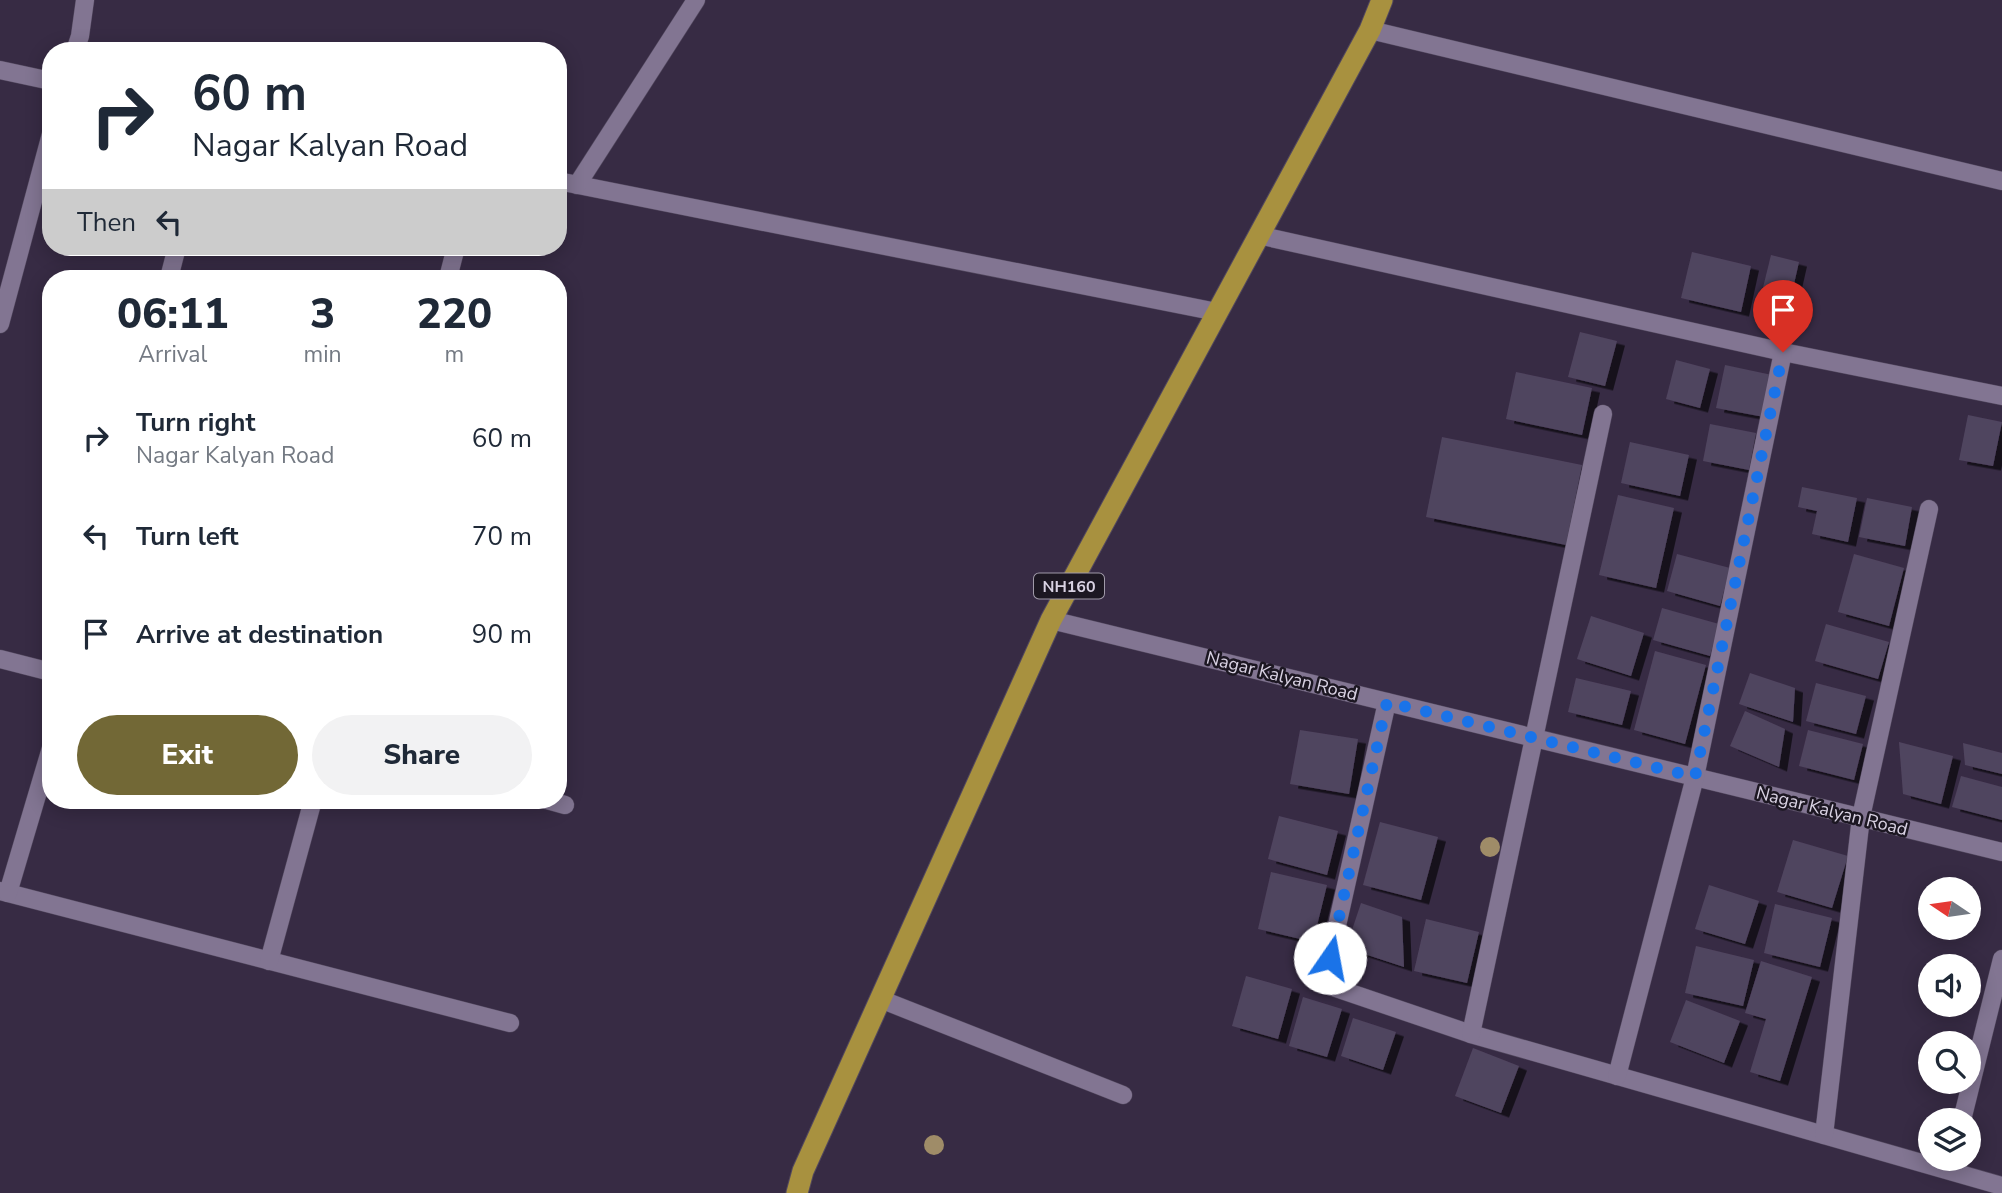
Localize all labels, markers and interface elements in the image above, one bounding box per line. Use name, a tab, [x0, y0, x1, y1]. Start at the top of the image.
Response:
text: 60 m	[192, 60, 307, 127]
icon: right	[77, 70, 168, 161]
text: Nagar Kalyan Road	[192, 124, 468, 167]
icon: left	[150, 203, 188, 241]
text: Then	[77, 205, 136, 240]
pin	[1753, 280, 1813, 352]
text: 06:11	[117, 286, 229, 343]
text: 3	[310, 286, 335, 343]
text: 220	[417, 286, 492, 343]
icon: arrive	[1764, 291, 1802, 329]
text: Arrival	[138, 339, 207, 370]
text: min	[304, 339, 342, 370]
text: m	[444, 339, 464, 370]
text: Turn right	[136, 405, 255, 440]
icon: right	[77, 419, 115, 457]
text: 60 m	[472, 421, 532, 456]
text: Nagar Kalyan Road	[136, 440, 334, 471]
icon: left	[77, 517, 115, 555]
text: Turn left	[136, 519, 239, 554]
text: 70 m	[472, 519, 532, 554]
road number: NH160	[1034, 573, 1104, 598]
icon: arrive	[77, 615, 115, 653]
text: Arrive at destination	[136, 617, 383, 652]
text: 90 m	[472, 617, 532, 652]
street label: Nagar Kalyan Road	[1204, 646, 1360, 706]
button: Exit	[77, 715, 298, 795]
button: Share	[312, 715, 532, 795]
street label: Nagar Kalyan Road	[1754, 781, 1910, 841]
north arrow	[1918, 877, 1981, 940]
map controls	[1918, 877, 1981, 1171]
position arrow	[1293, 921, 1367, 995]
button: sound	[1918, 954, 1981, 1017]
button: search	[1918, 1031, 1981, 1094]
button: layers	[1918, 1108, 1981, 1171]

